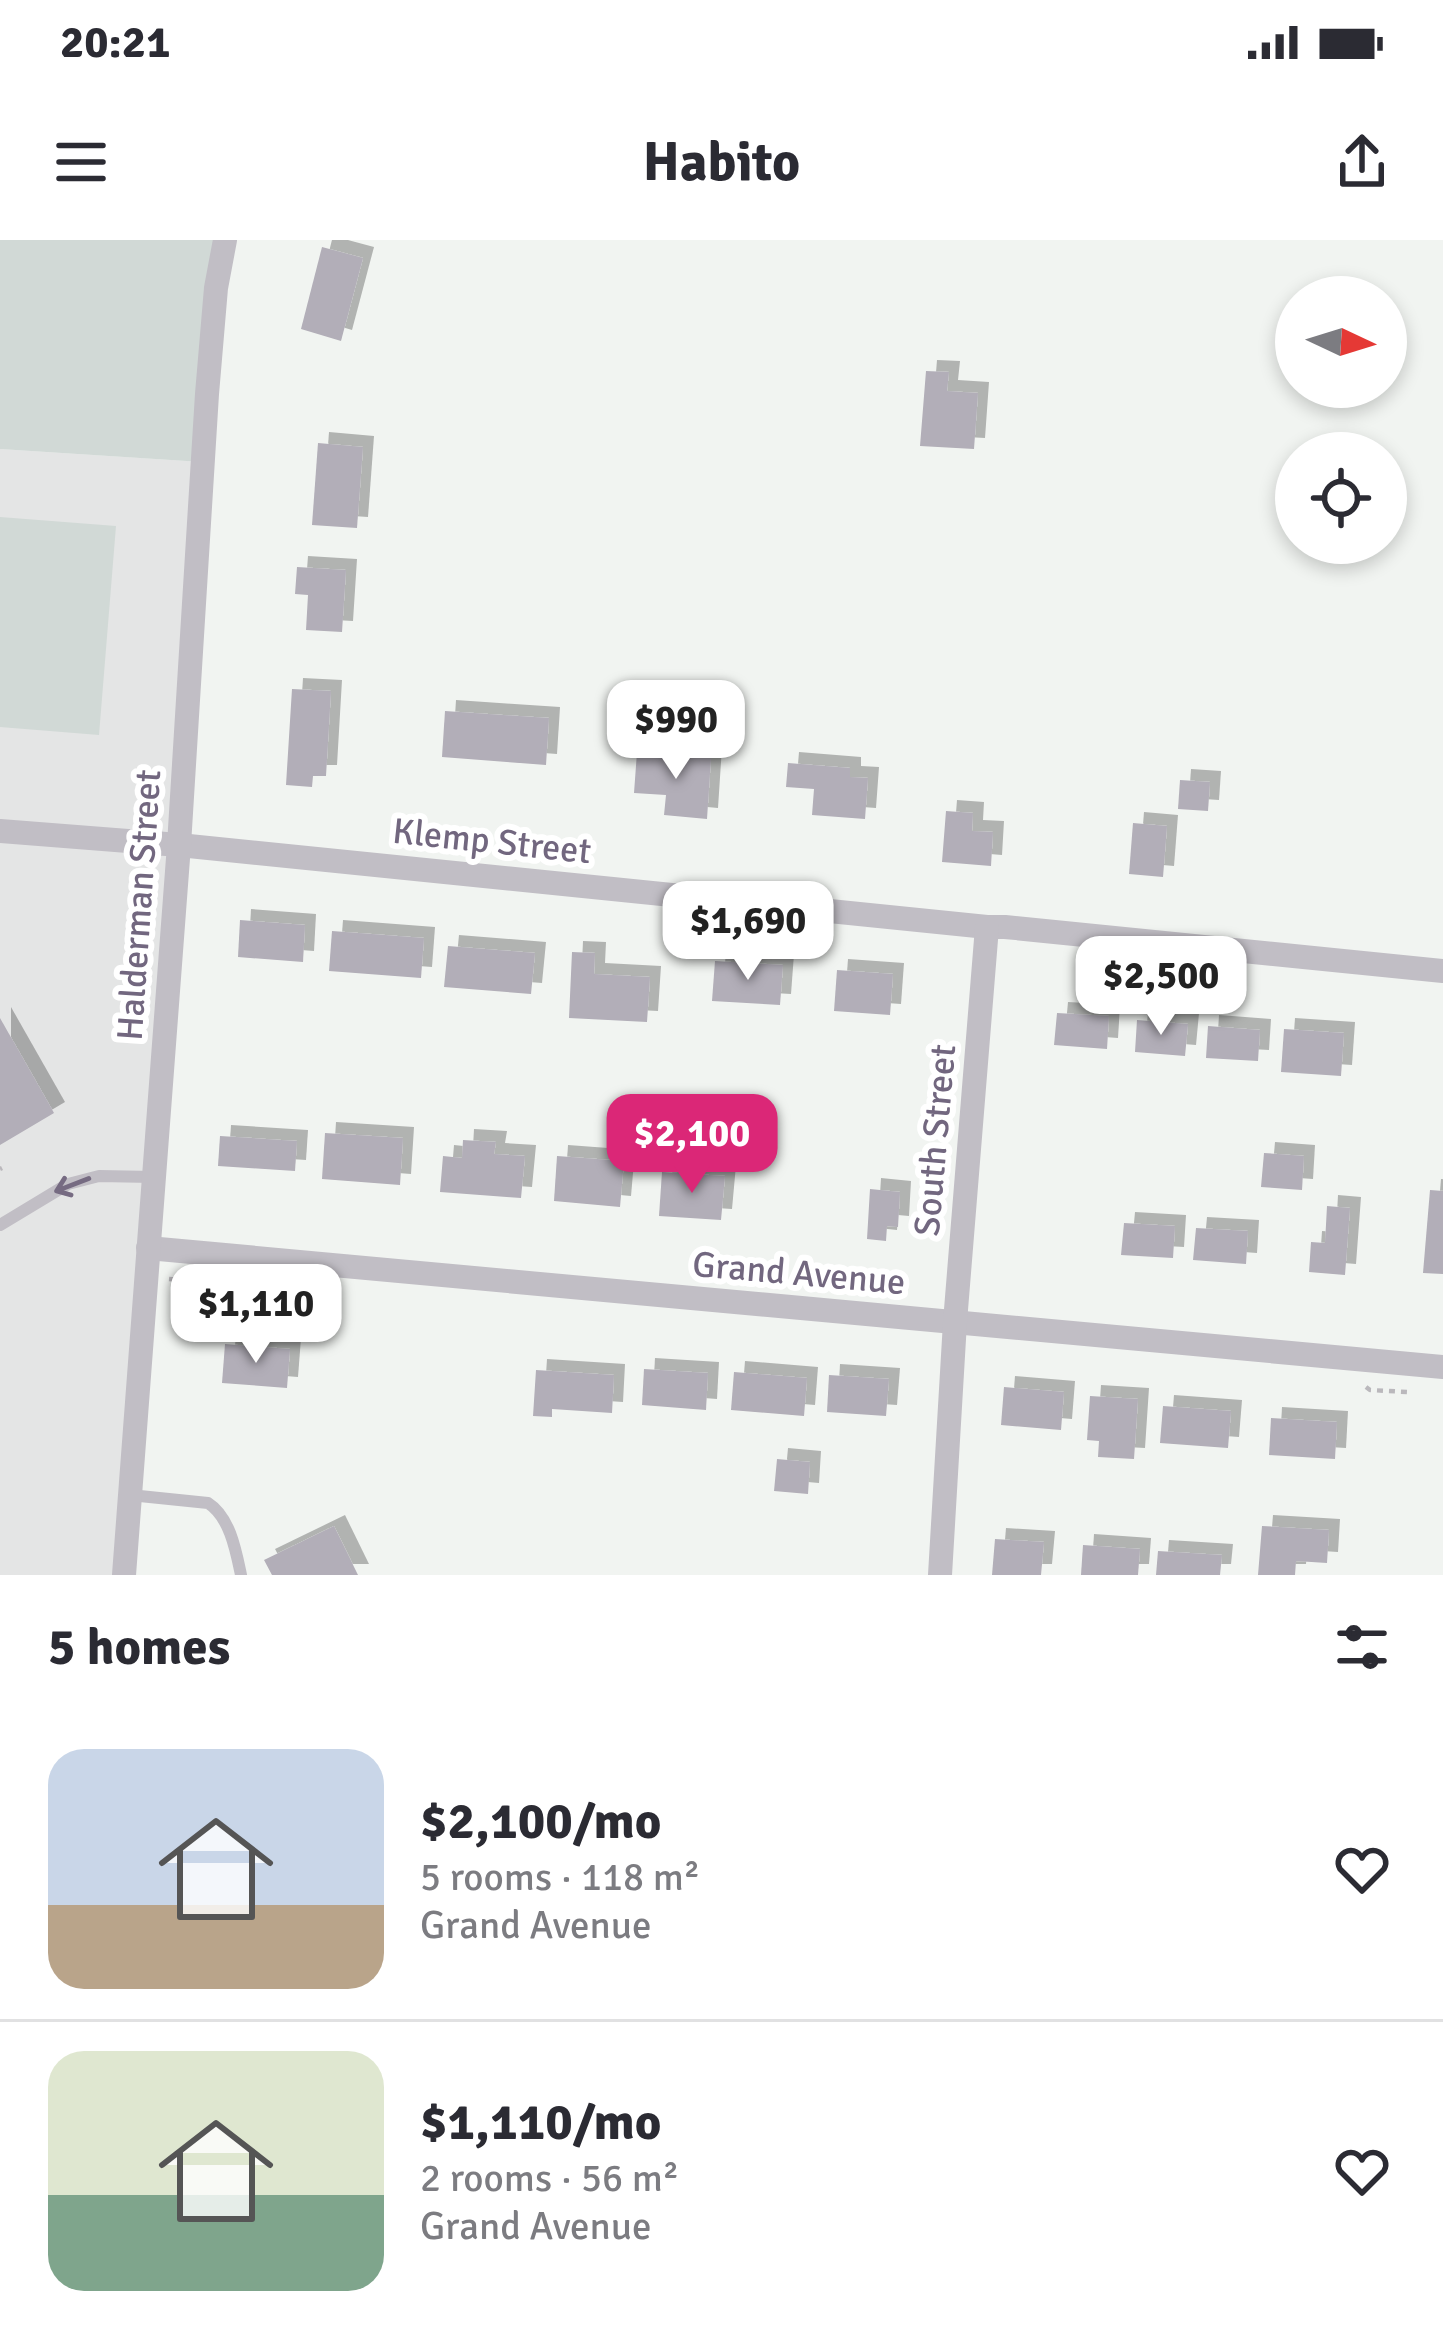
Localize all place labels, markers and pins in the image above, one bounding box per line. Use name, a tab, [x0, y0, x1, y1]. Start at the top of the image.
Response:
pin: $990	[605, 680, 747, 782]
pin: $1,690	[650, 881, 846, 983]
pin: $2,500	[1063, 936, 1259, 1038]
pin: $2,100	[594, 1094, 790, 1196]
pin: $1,110	[158, 1264, 354, 1366]

